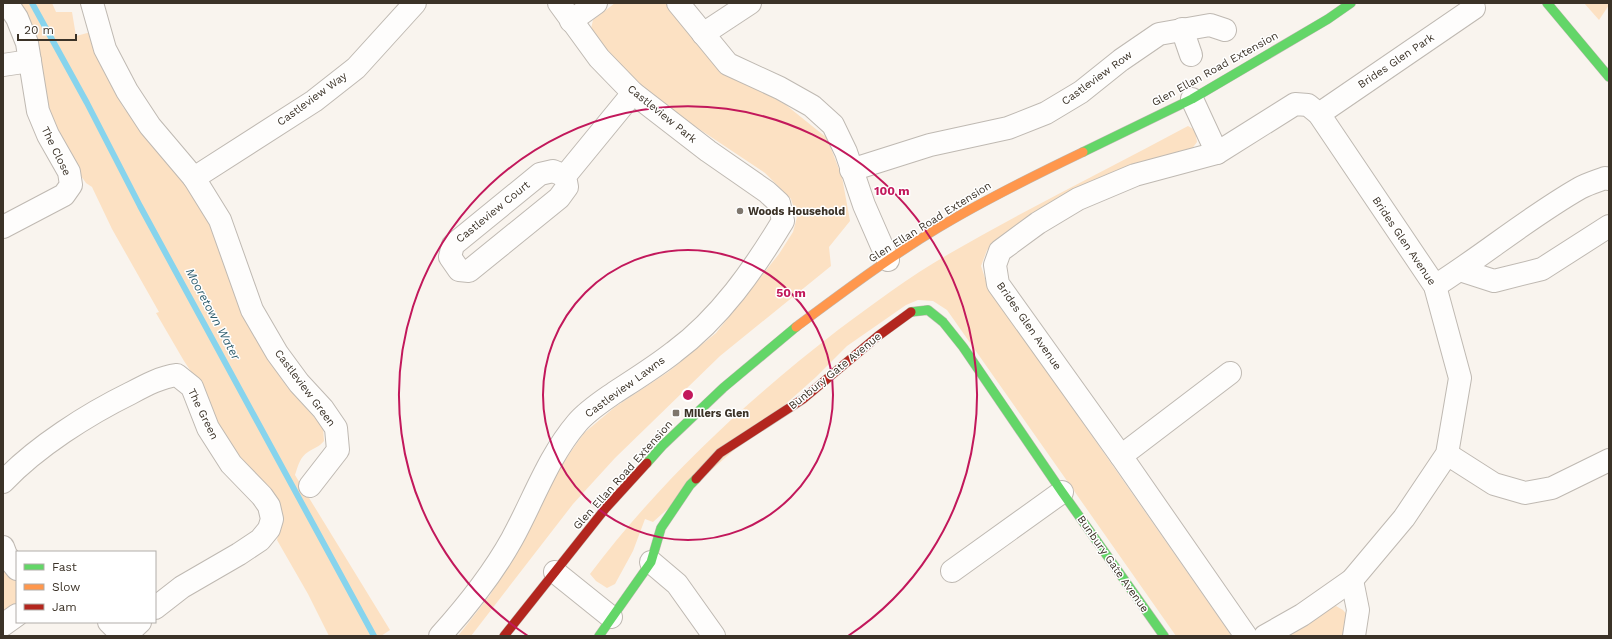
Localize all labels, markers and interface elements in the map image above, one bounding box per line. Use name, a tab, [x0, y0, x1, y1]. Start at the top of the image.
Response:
scale bar	[18, 16, 76, 42]
text: 20 m	[24, 23, 54, 37]
street label: Glen Ellan Road Extension	[1150, 29, 1280, 109]
street label: Brides Glen Park	[1355, 31, 1437, 91]
street label: Castleview Row	[1059, 48, 1135, 108]
street label: Castleview Way	[275, 69, 350, 129]
street label: Castleview Park	[625, 82, 699, 146]
street label: The Close	[39, 124, 73, 178]
street label: Castleview Court	[454, 178, 533, 246]
street label: Glen Ellan Road Extension	[866, 179, 994, 265]
text: 100 m	[874, 184, 910, 198]
street label: Brides Glen Avenue	[1370, 194, 1438, 288]
place label: Woods Household	[748, 205, 845, 218]
marker: Woods Household	[735, 206, 745, 216]
water label: Mooretown Water	[183, 266, 244, 363]
street label: Brides Glen Avenue	[994, 280, 1064, 372]
text: 50 m	[776, 286, 806, 300]
street label: Bunbury Gate Avenue	[786, 330, 884, 412]
street label: Castleview Green	[272, 347, 338, 429]
street label: Castleview Lawns	[582, 353, 668, 420]
street label: The Green	[185, 386, 221, 442]
centre of rings	[681, 388, 695, 402]
place label: Millers Glen	[684, 407, 749, 420]
marker: Millers Glen	[671, 408, 681, 418]
street label: Glen Ellan Road Extension	[571, 418, 675, 532]
street label: Bunbury Gate Avenue	[1075, 513, 1151, 615]
legend	[16, 551, 156, 623]
text: Fast	[52, 560, 77, 574]
text: Slow	[52, 580, 80, 594]
text: Jam	[52, 600, 77, 614]

